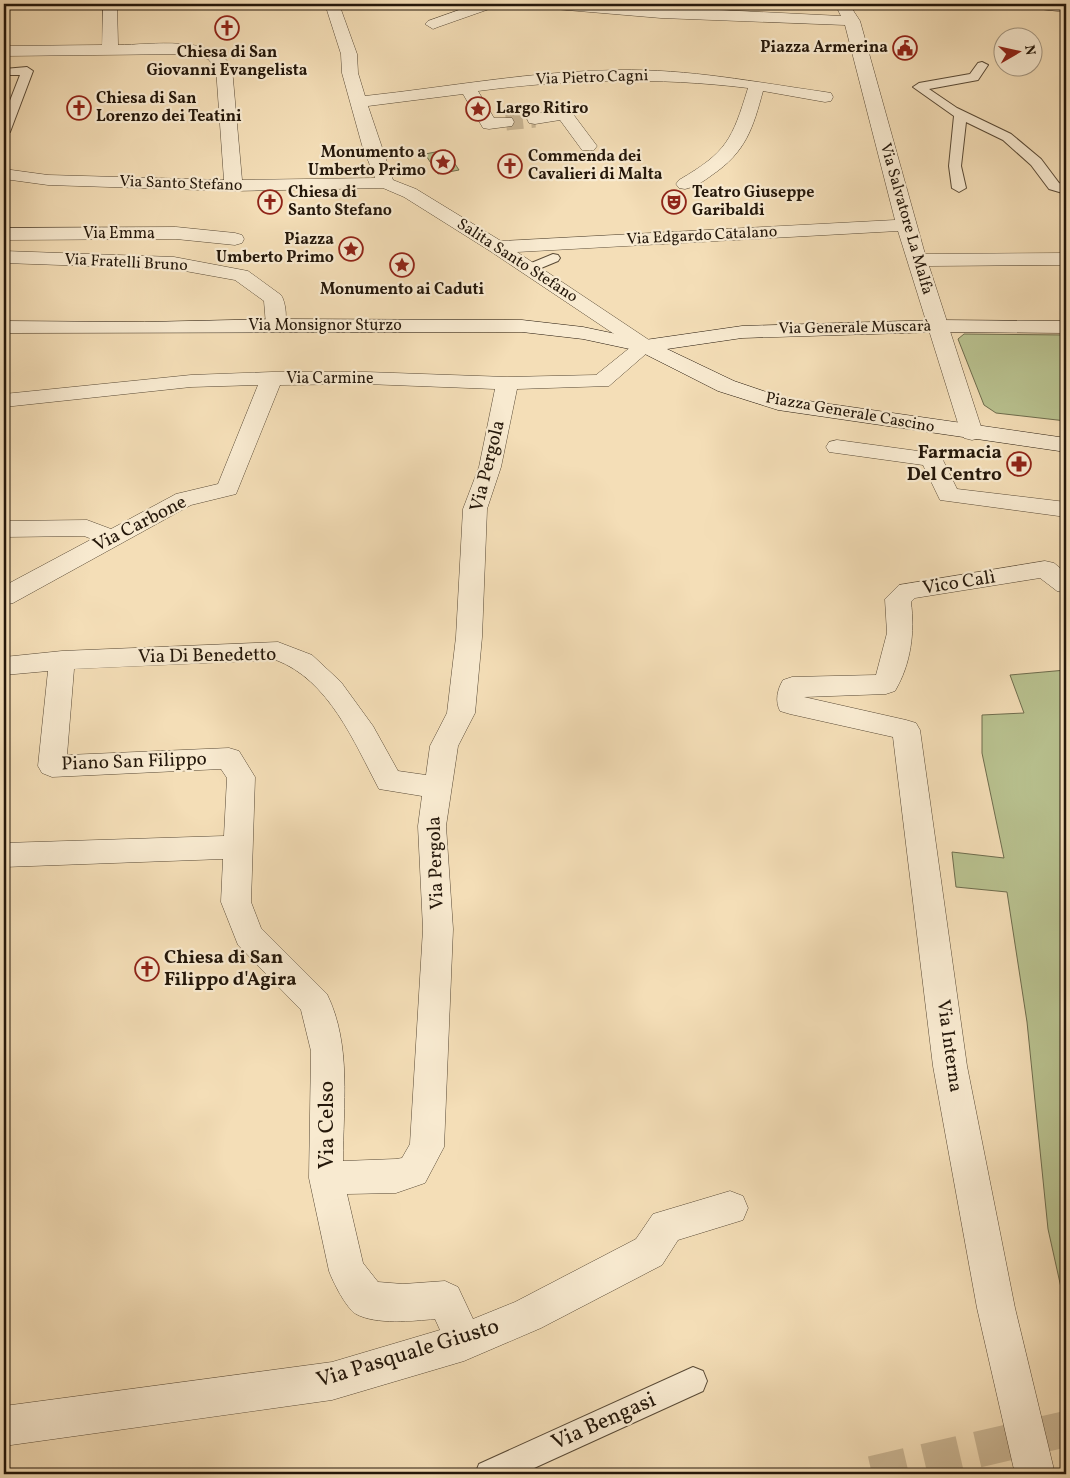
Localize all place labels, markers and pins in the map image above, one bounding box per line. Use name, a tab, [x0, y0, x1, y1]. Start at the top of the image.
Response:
church icon: Chiesa di San Giovanni Evangelista	[214, 15, 240, 41]
public building icon: Piazza Armerina	[892, 35, 918, 61]
place label: Piazza Armerina	[760, 37, 888, 59]
place label: Chiesa di San Giovanni Evangelista	[146, 42, 308, 82]
place label: Chiesa di San Lorenzo dei Teatini	[96, 88, 242, 128]
church icon: Chiesa di San Lorenzo dei Teatini	[66, 95, 92, 121]
place icon: Largo Ritiro	[465, 96, 491, 122]
place label: Largo Ritiro	[496, 98, 588, 120]
place label: Monumento a Umberto Primo	[308, 142, 426, 182]
place label: Commenda dei Cavalieri di Malta	[528, 146, 663, 186]
place icon: Monumento a Umberto Primo	[430, 149, 456, 175]
church icon: Commenda dei Cavalieri di Malta	[497, 153, 523, 179]
place label: Chiesa di Santo Stefano	[288, 182, 392, 222]
place label: Teatro Giuseppe Garibaldi	[692, 182, 814, 222]
church icon: Chiesa di Santo Stefano	[257, 189, 283, 215]
theatre icon: Teatro Giuseppe Garibaldi	[661, 189, 687, 215]
place label: Piazza Umberto Primo	[216, 229, 334, 269]
place icon: Piazza Umberto Primo	[338, 236, 364, 262]
place icon: Monumento ai Caduti	[389, 252, 415, 278]
place label: Monumento ai Caduti	[320, 279, 484, 301]
place label: Farmacia Del Centro	[907, 440, 1002, 488]
pharmacy icon: Farmacia Del Centro	[1006, 451, 1032, 477]
place label: Chiesa di San Filippo d'Agira	[164, 945, 297, 993]
church icon: Chiesa di San Filippo d'Agira	[134, 956, 160, 982]

